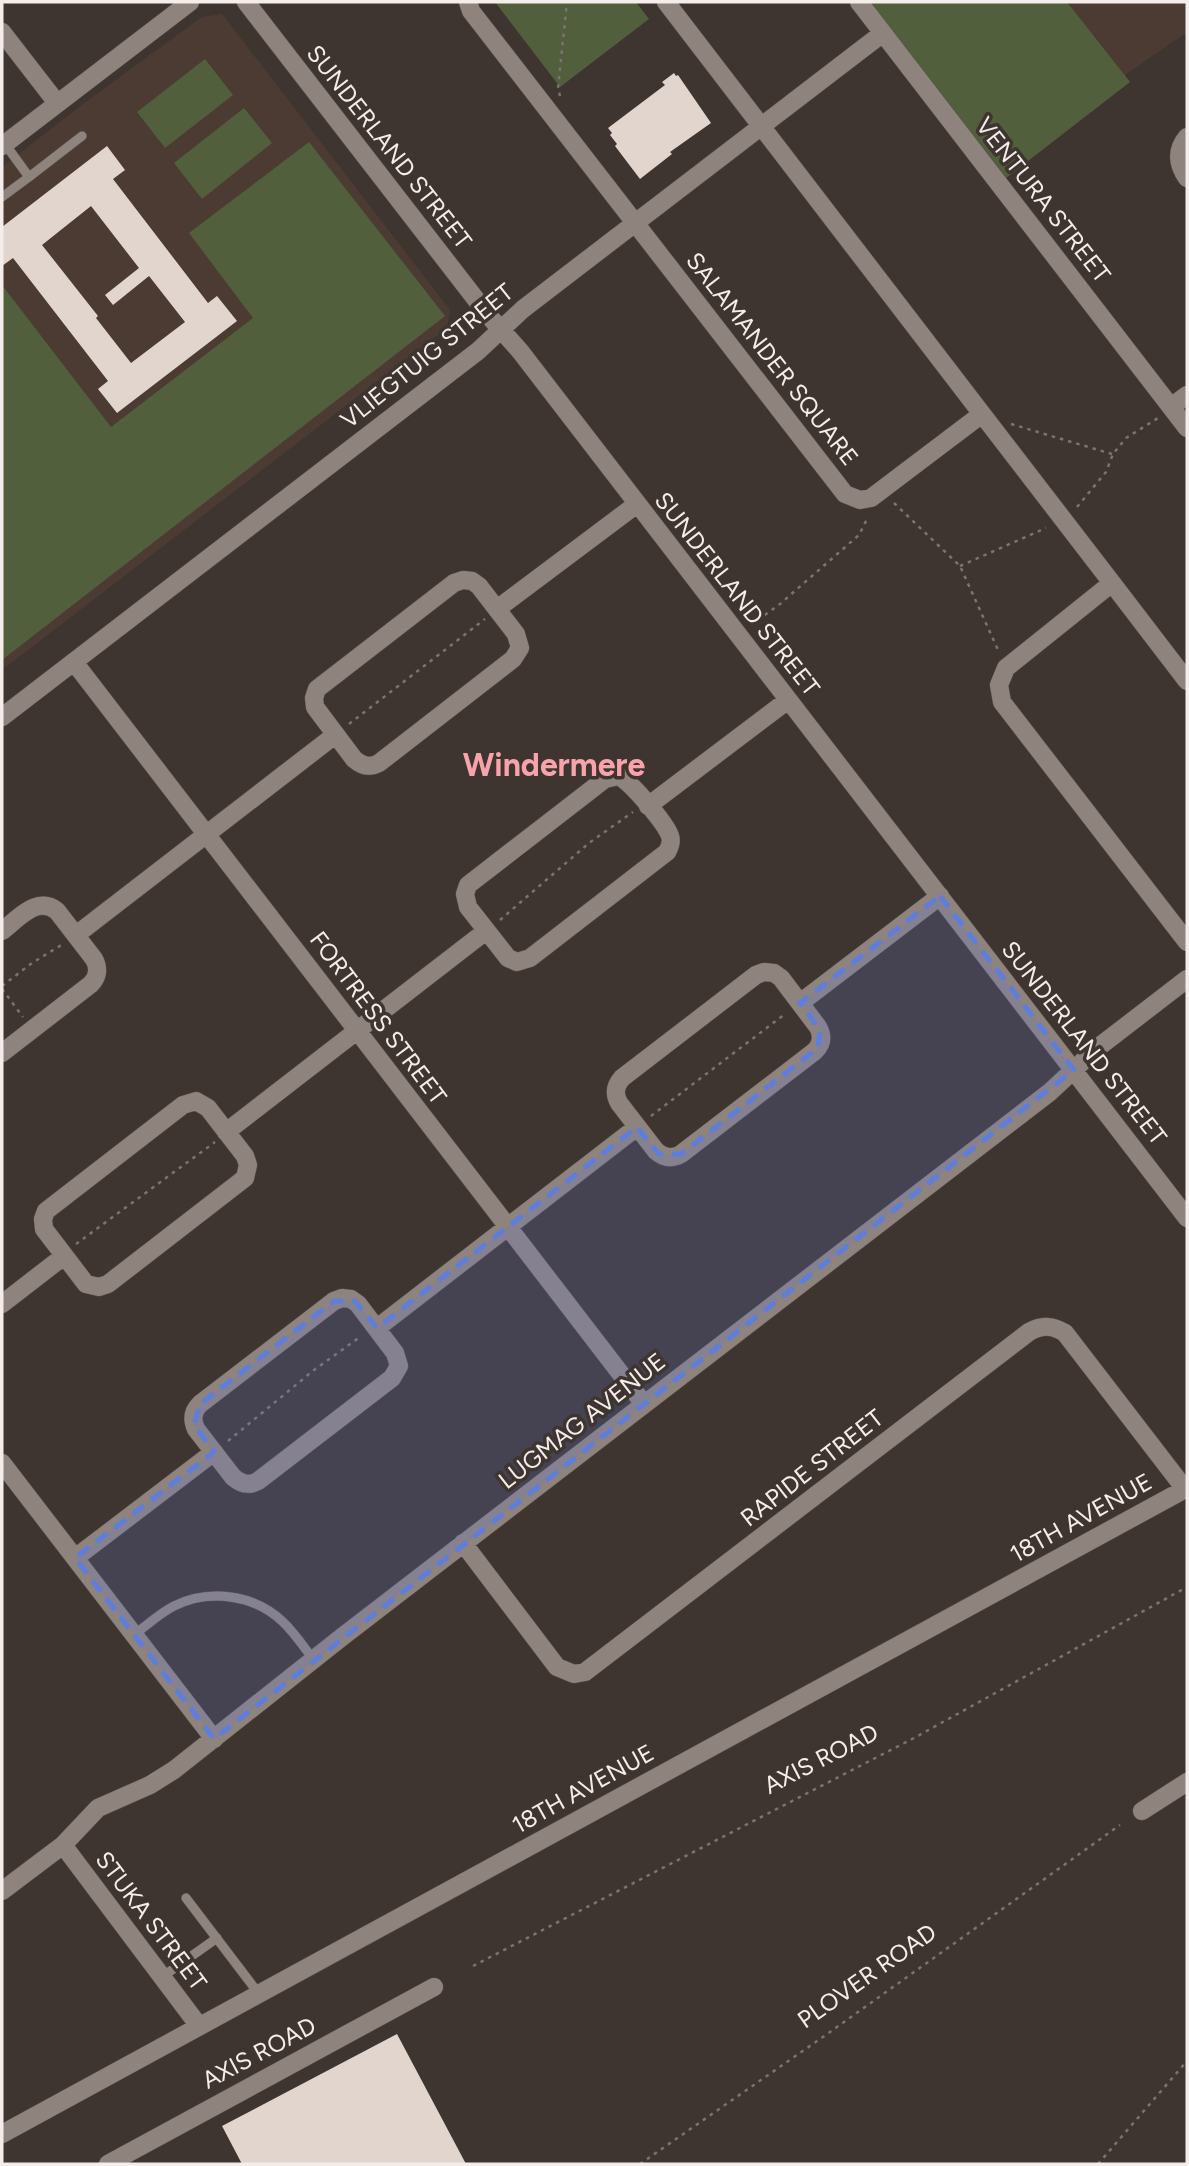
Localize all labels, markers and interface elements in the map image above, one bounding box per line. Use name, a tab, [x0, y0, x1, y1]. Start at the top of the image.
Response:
street label: SUNDERLAND STREET	[301, 39, 478, 254]
street label: VENTURA STREET	[970, 111, 1117, 288]
street label: SALAMANDER SQUARE	[680, 246, 865, 471]
street label: VLIEGTUIG STREET	[335, 277, 519, 434]
street label: SUNDERLAND STREET	[649, 486, 826, 701]
district label: Windermere	[463, 746, 646, 784]
street label: FORTRESS STREET	[304, 925, 453, 1110]
street label: SUNDERLAND STREET	[996, 935, 1173, 1150]
street label: LUGMAG AVENUE	[493, 1347, 671, 1495]
street label: RAPIDE STREET	[735, 1403, 889, 1532]
street label: 18TH AVENUE	[1005, 1467, 1157, 1568]
street label: AXIS ROAD	[759, 1717, 883, 1800]
street label: 18TH AVENUE	[507, 1738, 659, 1839]
street label: STUKA STREET	[90, 1846, 213, 1996]
street label: PLOVER ROAD	[792, 1917, 942, 2034]
street label: AXIS ROAD	[197, 2011, 321, 2095]

